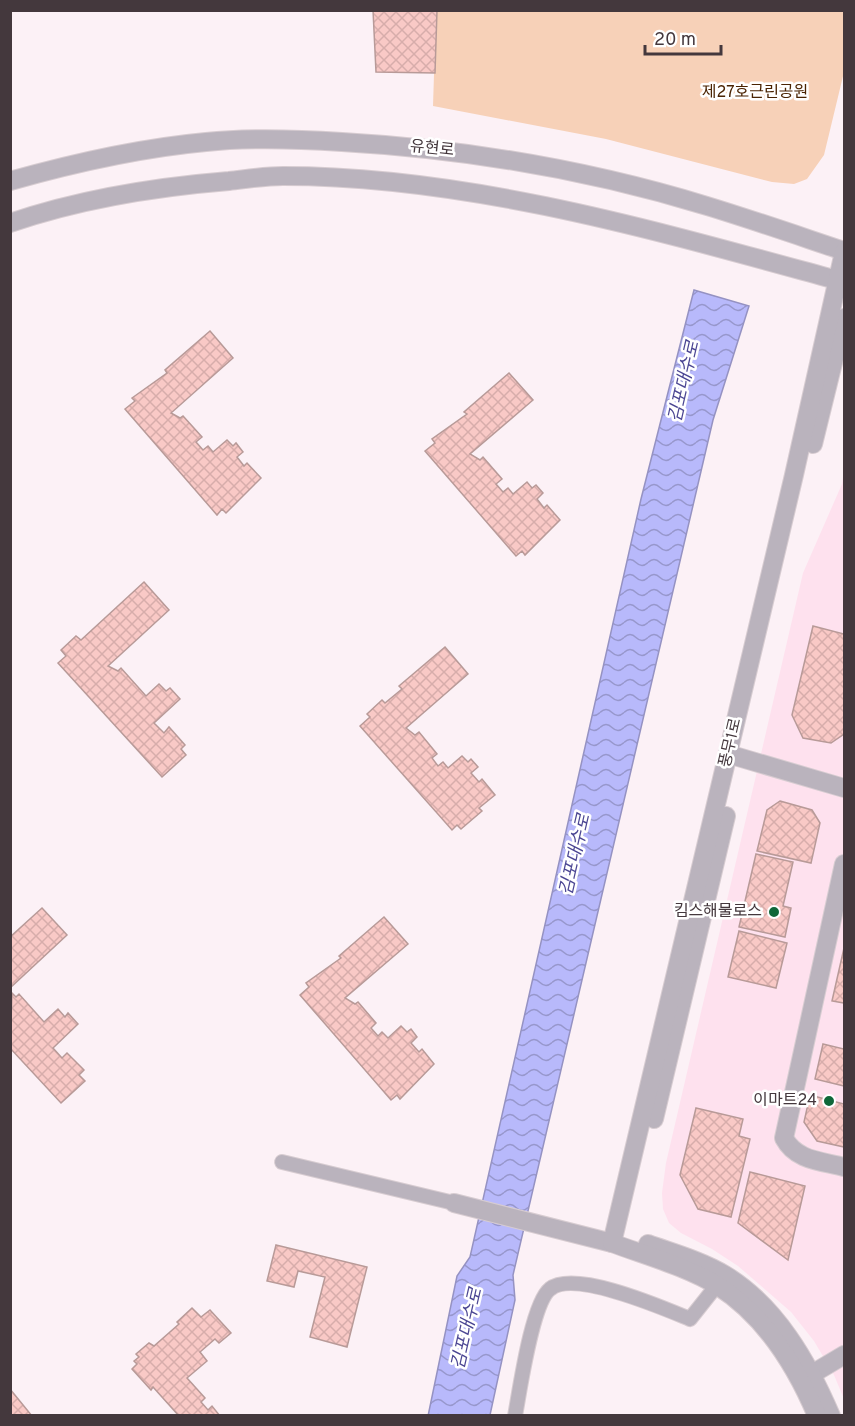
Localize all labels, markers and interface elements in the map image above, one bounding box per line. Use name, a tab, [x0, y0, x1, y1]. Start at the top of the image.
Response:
scale bar	[645, 18, 722, 56]
text: 20 m	[654, 29, 696, 52]
park label: 제27호근린공원	[702, 83, 808, 103]
street label: 유현로	[409, 137, 455, 161]
water label: 김포대수로	[664, 338, 706, 425]
street label: 풍무1로	[716, 716, 746, 770]
water label: 김포대수로	[555, 811, 597, 898]
place label: 킴스해물로스	[674, 902, 762, 922]
marker: 킴스해물로스	[767, 905, 781, 919]
place label: 이마트24	[753, 1091, 817, 1111]
marker: 이마트24	[822, 1094, 836, 1108]
water label: 김포대수로	[447, 1285, 489, 1372]

